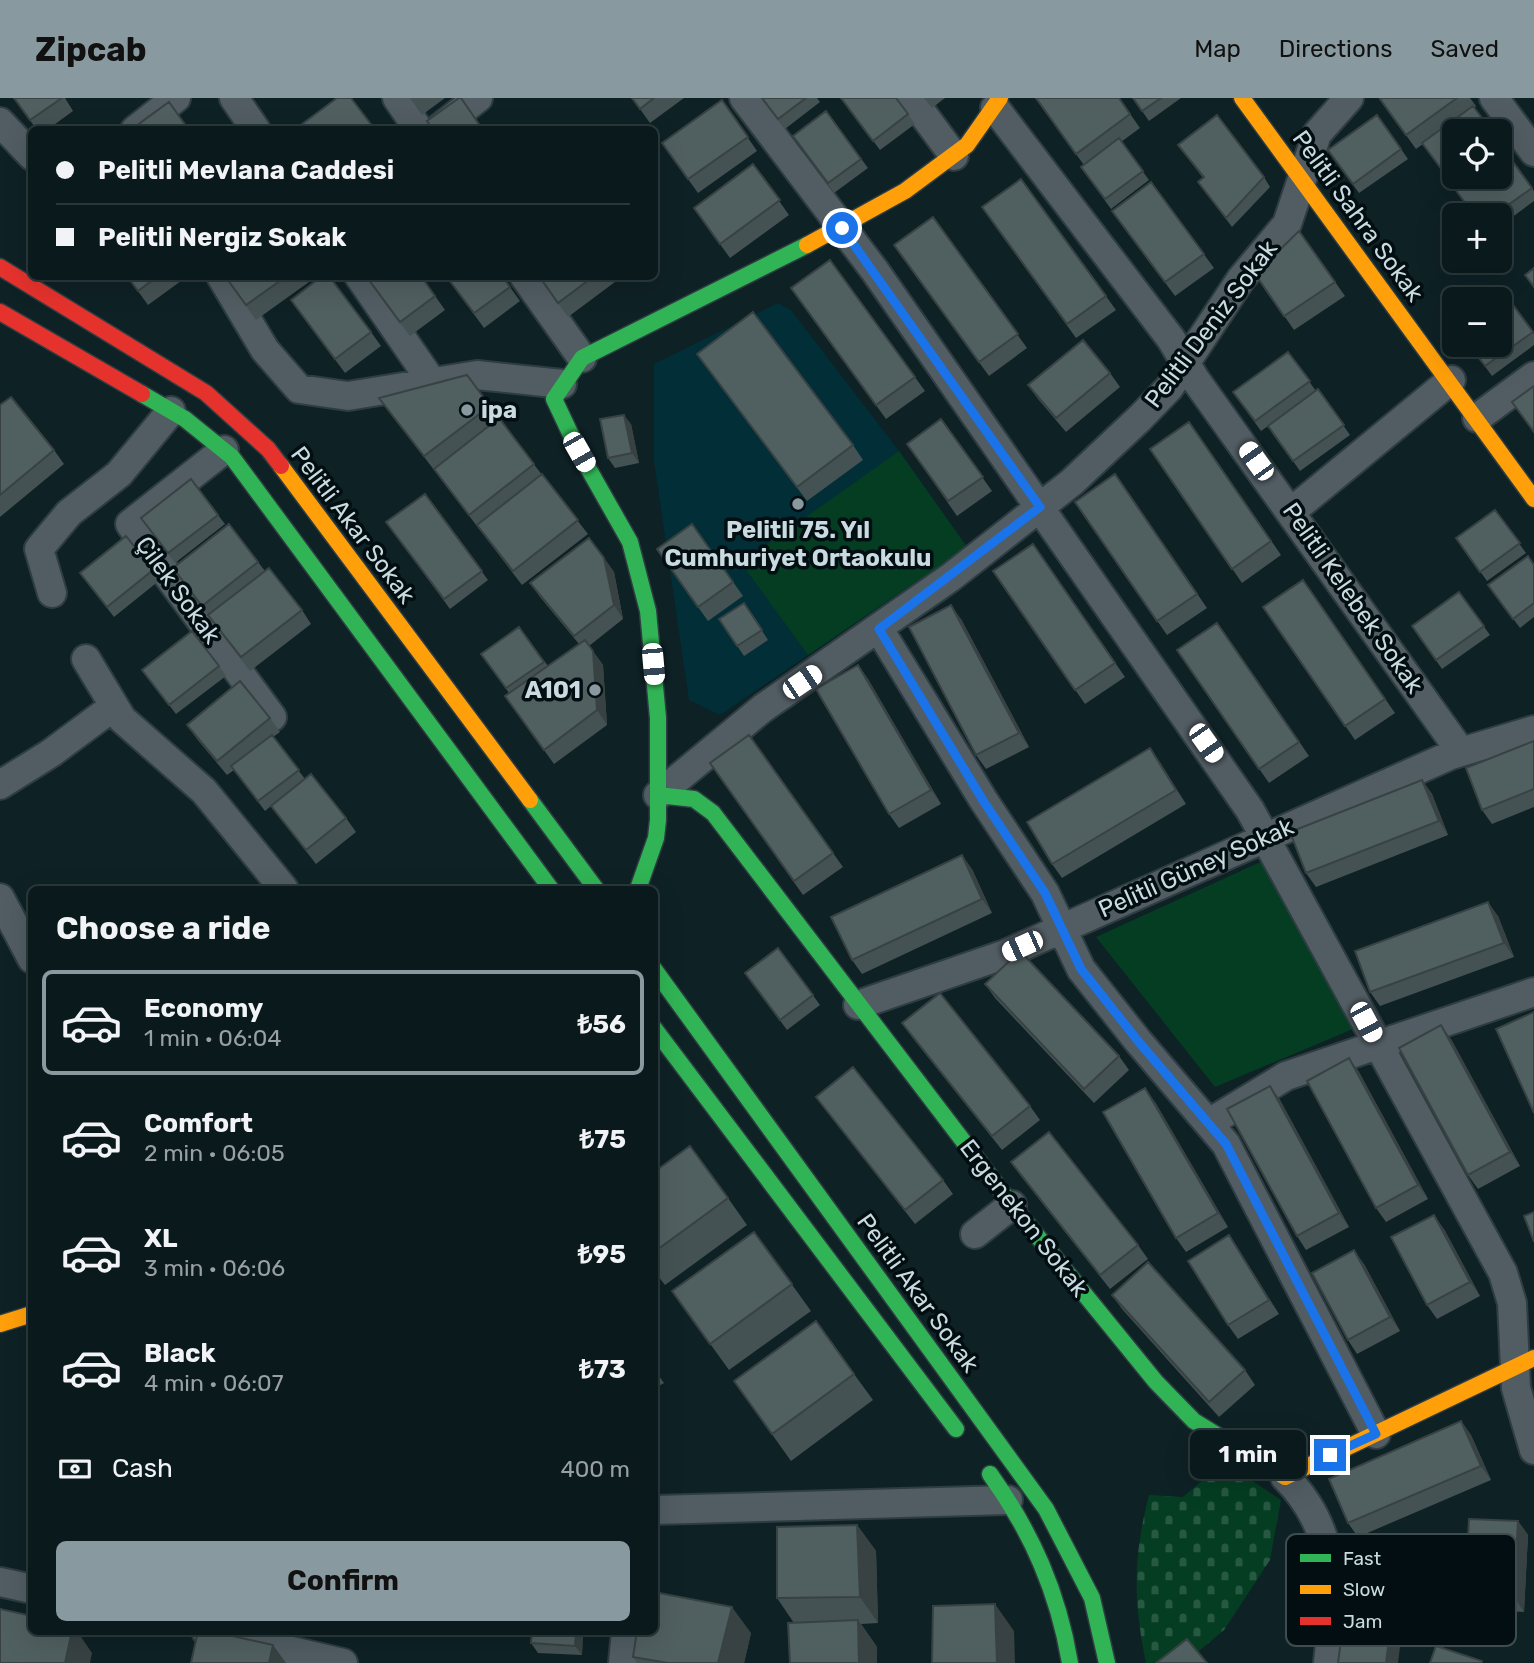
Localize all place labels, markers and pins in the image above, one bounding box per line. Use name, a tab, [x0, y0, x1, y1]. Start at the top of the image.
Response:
place label: ipa	[481, 396, 517, 424]
marker: ipa	[459, 402, 475, 418]
marker: Pelitli 75. Yıl Cumhuriyet Ortaokulu	[790, 496, 806, 512]
place label: Pelitli 75. Yıl Cumhuriyet Ortaokulu	[665, 516, 931, 572]
place label: A101	[525, 676, 581, 704]
marker: A101	[587, 682, 603, 698]

